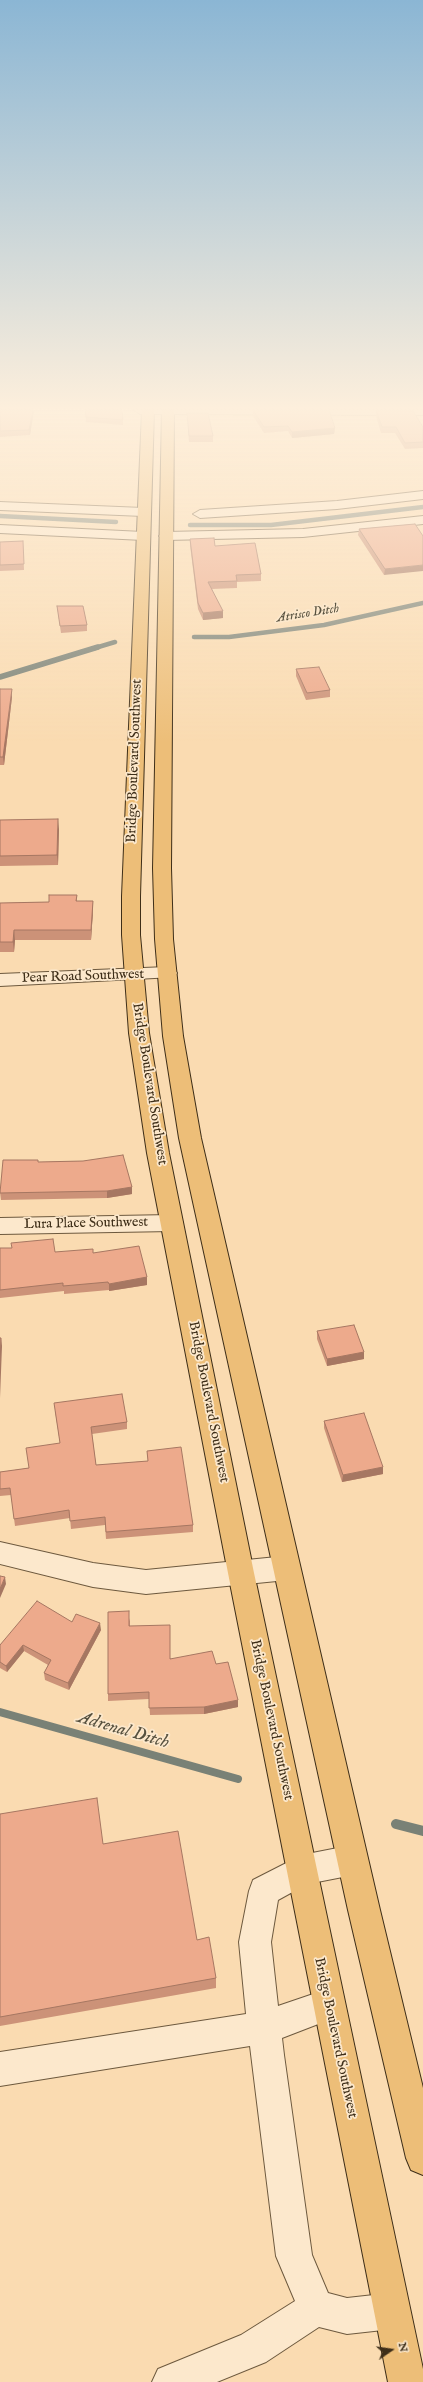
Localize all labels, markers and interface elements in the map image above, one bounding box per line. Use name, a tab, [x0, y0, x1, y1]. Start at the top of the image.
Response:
water label: Atrisco Ditch	[276, 601, 340, 627]
street label: Bridge Boulevard Southwest	[124, 679, 146, 843]
street label: Pear Road Southwest	[21, 966, 145, 988]
street label: Bridge Boulevard Southwest	[128, 1002, 170, 1166]
street label: Lura Place Southwest	[24, 1215, 148, 1233]
street label: Bridge Boulevard Southwest	[184, 1320, 232, 1484]
street label: Bridge Boulevard Southwest	[246, 1638, 296, 1802]
water label: Adrenal Ditch	[75, 1708, 171, 1754]
street label: Bridge Boulevard Southwest	[310, 1956, 360, 2120]
north arrow	[371, 2330, 411, 2370]
text: N	[395, 2341, 411, 2354]

